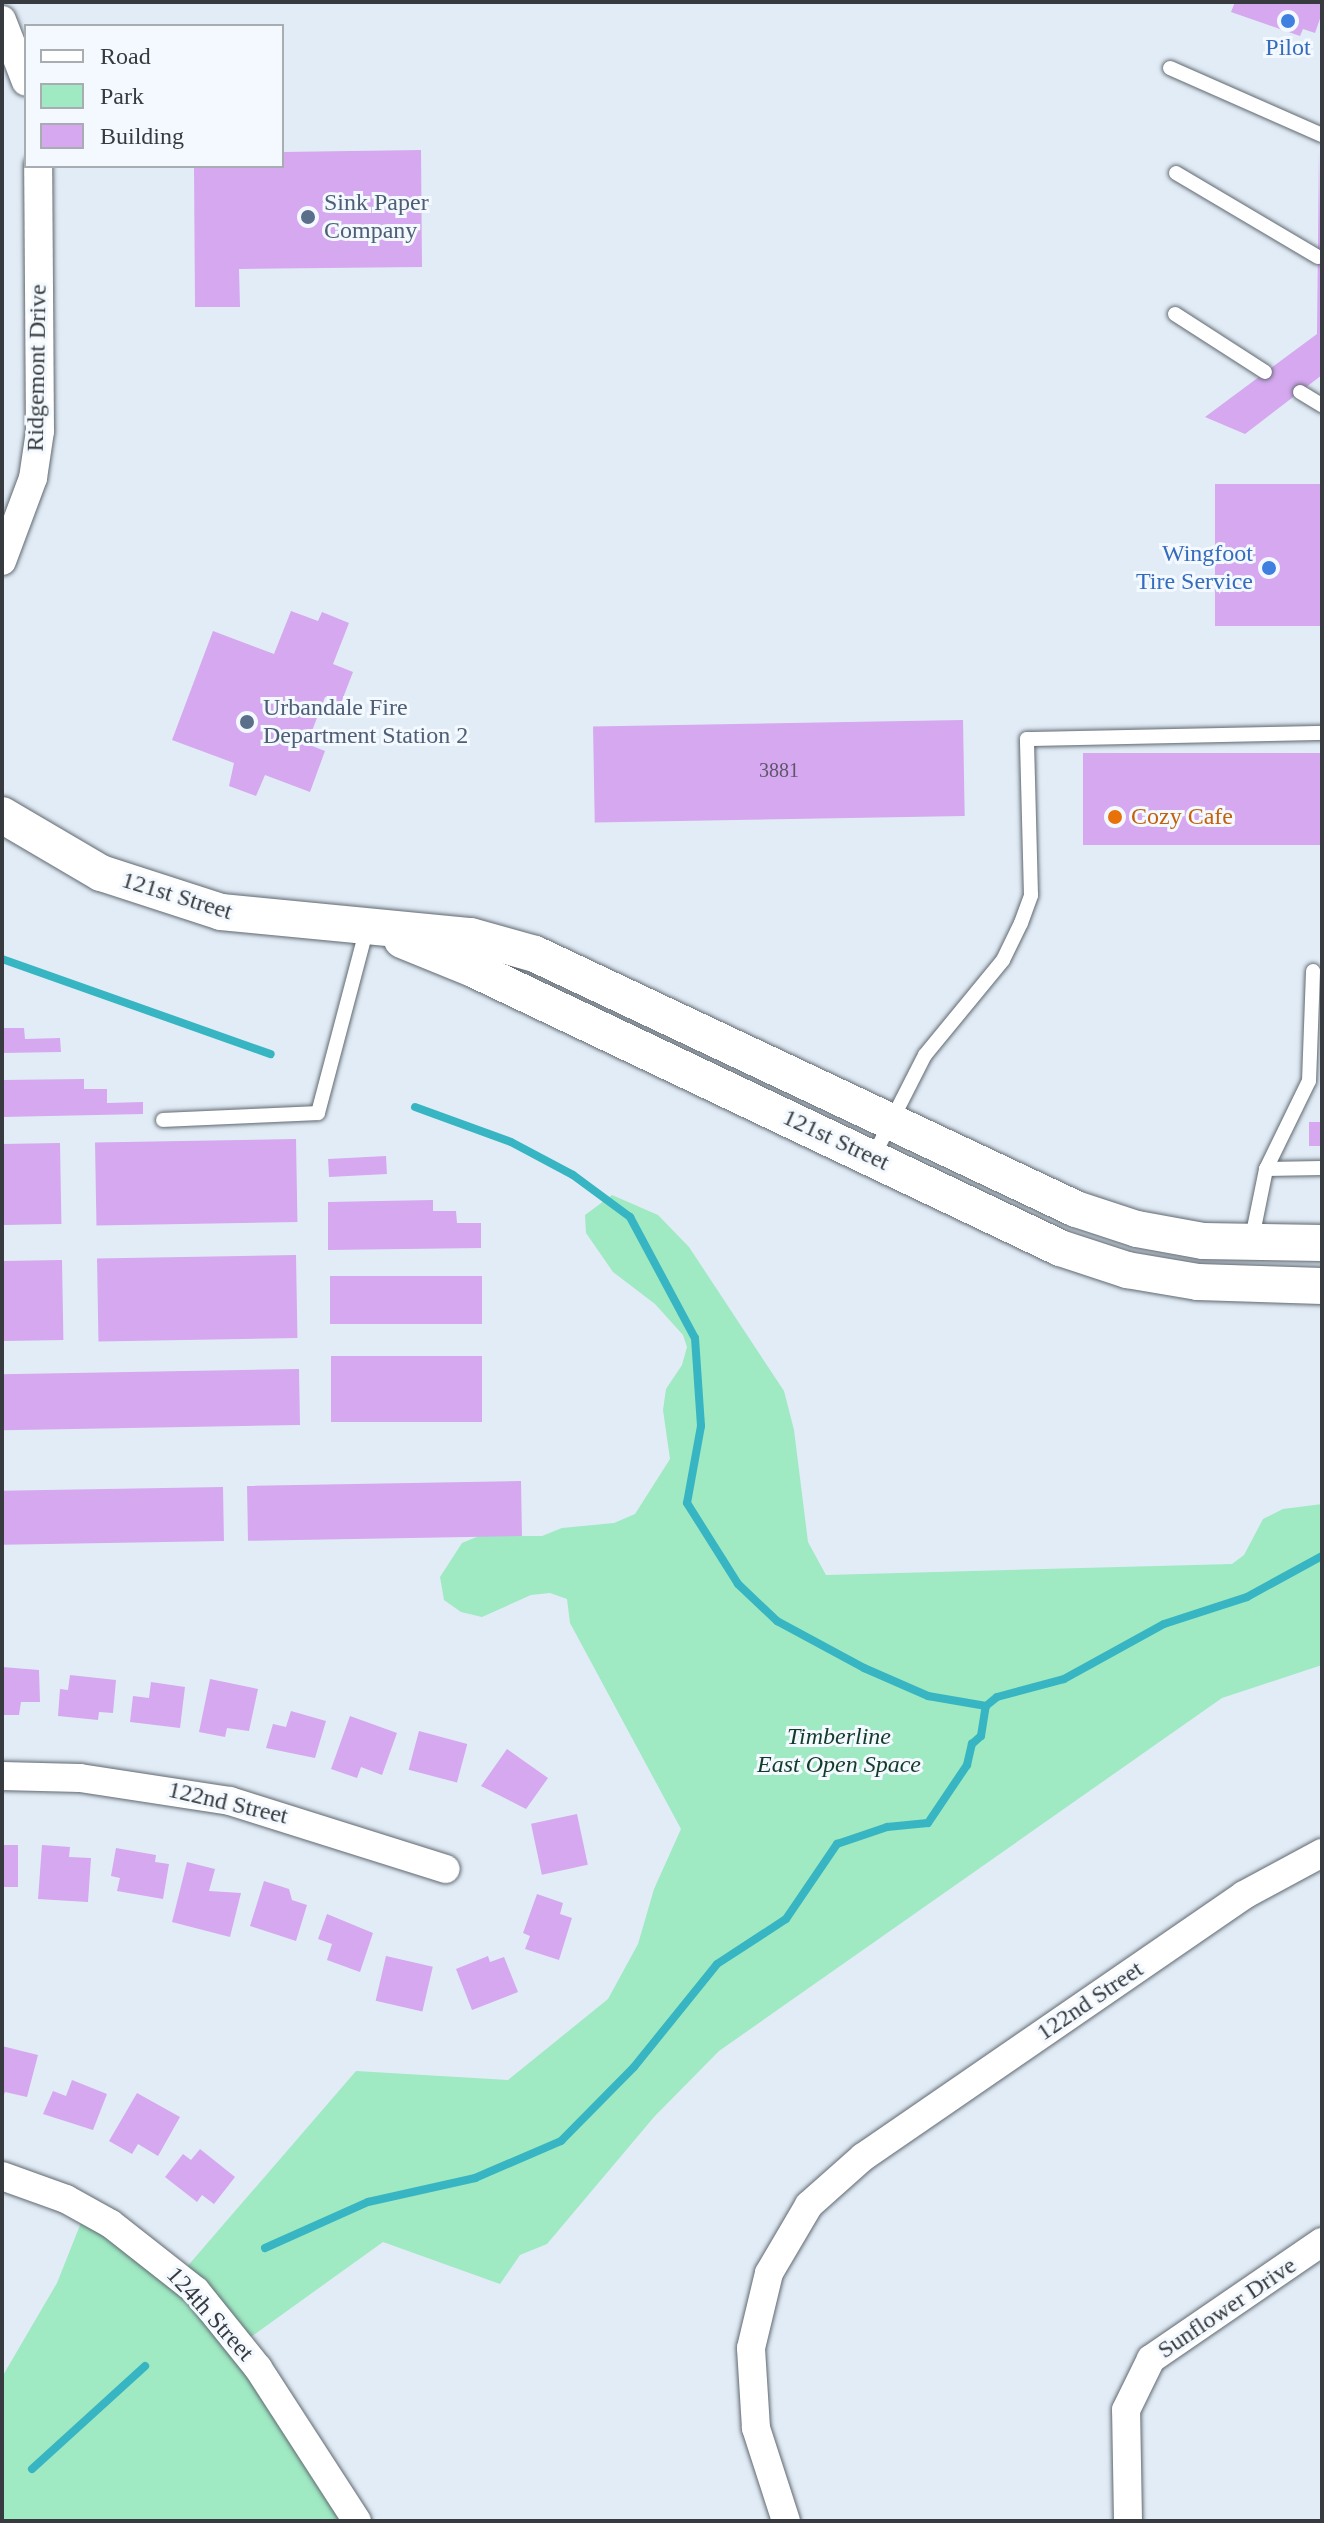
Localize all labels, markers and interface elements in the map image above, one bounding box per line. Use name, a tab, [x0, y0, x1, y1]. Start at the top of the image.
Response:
marker: Pilot	[1279, 12, 1297, 30]
legend	[24, 24, 284, 168]
place label: Pilot	[1265, 34, 1311, 62]
text: Road	[100, 43, 151, 69]
text: Park	[100, 83, 144, 109]
text: Building	[100, 123, 184, 149]
place label: Sink Paper Company	[324, 189, 429, 245]
marker: Sink Paper Company	[299, 208, 317, 226]
street label: Ridgemont Drive	[21, 284, 53, 452]
place label: Wingfoot Tire Service	[1136, 540, 1253, 596]
marker: Wingfoot Tire Service	[1260, 559, 1278, 577]
place label: Urbandale Fire Department Station 2	[263, 694, 468, 750]
marker: Urbandale Fire Department Station 2	[238, 713, 256, 731]
house number: 3881	[759, 758, 799, 782]
place label: Cozy Cafe	[1131, 803, 1233, 831]
marker: Cozy Cafe	[1106, 808, 1124, 826]
street label: 121st Street	[118, 866, 236, 926]
street label: 121st Street	[778, 1103, 894, 1177]
park label: Timberline East Open Space	[757, 1723, 921, 1779]
street label: 122nd Street	[165, 1775, 291, 1831]
street label: 122nd Street	[1031, 1955, 1149, 2047]
street label: Sunflower Drive	[1152, 2251, 1302, 2365]
street label: 124th Street	[160, 2261, 260, 2367]

